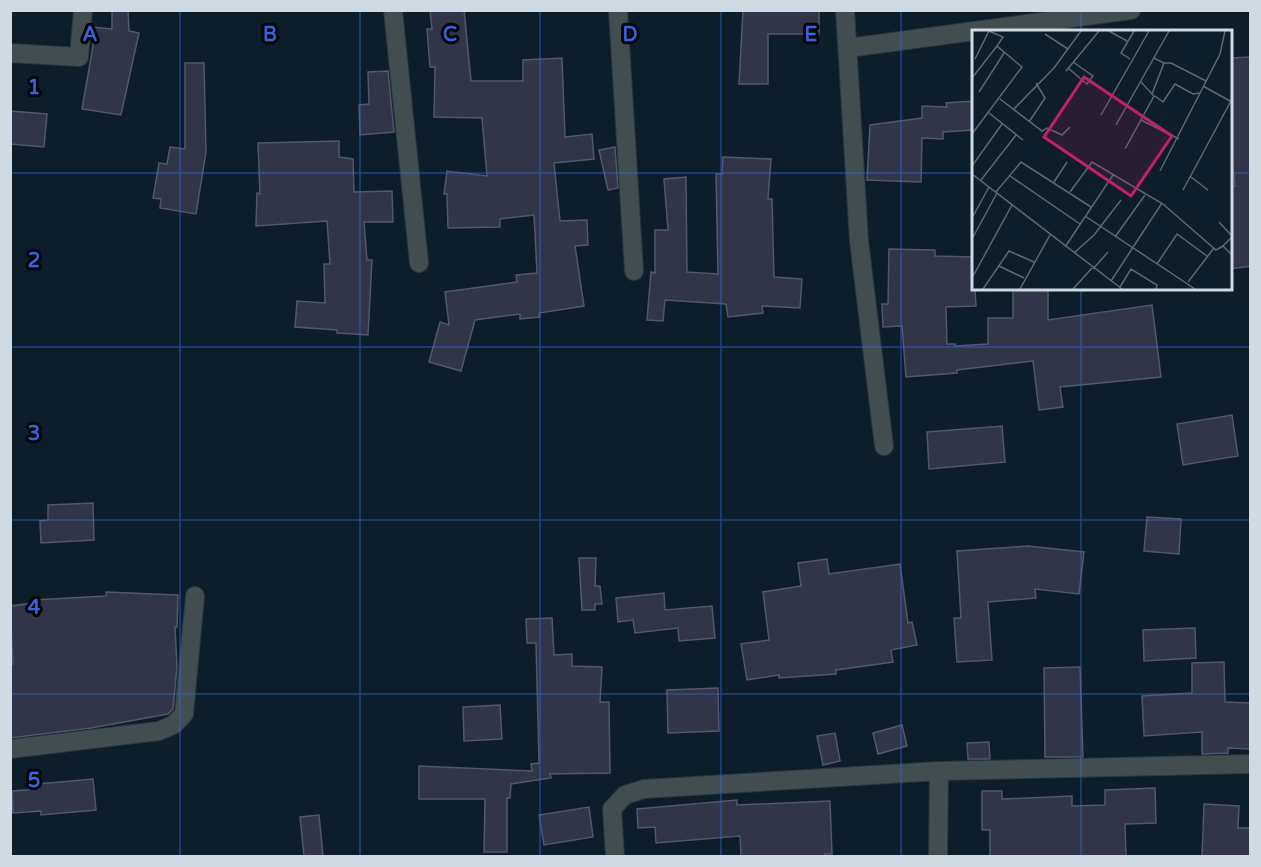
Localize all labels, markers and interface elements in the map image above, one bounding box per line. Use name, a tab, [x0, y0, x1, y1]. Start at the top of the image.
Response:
text: A	[83, 23, 98, 47]
text: B	[263, 23, 277, 47]
text: C	[443, 23, 457, 47]
text: D	[622, 23, 638, 47]
text: E	[805, 23, 818, 47]
inset map	[972, 30, 1231, 290]
text: 1	[28, 76, 40, 100]
text: 2	[28, 249, 40, 273]
text: 3	[28, 422, 40, 446]
text: 4	[28, 596, 41, 620]
text: 5	[28, 769, 40, 793]

